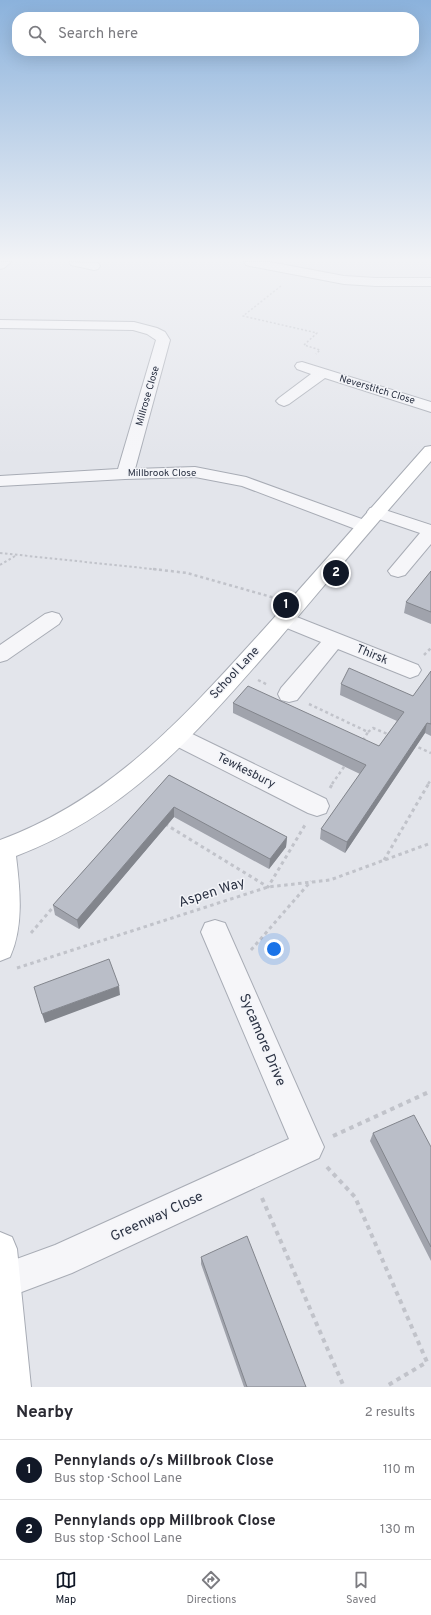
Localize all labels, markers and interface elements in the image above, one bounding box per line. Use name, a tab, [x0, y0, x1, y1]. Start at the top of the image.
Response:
search box	[12, 12, 419, 56]
icon: search	[26, 23, 48, 45]
text: Search here	[58, 25, 138, 44]
street label: Millrose Close	[133, 364, 163, 428]
street label: Neverstitch Close	[338, 372, 416, 408]
street label: Millbrook Close	[128, 467, 196, 480]
pin: 2	[323, 558, 349, 588]
pin: 1	[273, 590, 299, 620]
street label: Thirsk	[354, 641, 390, 669]
street label: School Lane	[207, 643, 263, 703]
street label: Tewkesbury	[214, 749, 278, 793]
street label: Aspen Way	[177, 874, 247, 912]
your location	[264, 939, 284, 959]
street label: Sycamore Drive	[235, 991, 289, 1089]
street label: Greenway Close	[108, 1188, 206, 1246]
text: Nearby	[16, 1402, 73, 1424]
text: 2 results	[365, 1405, 415, 1421]
text: Pennylands o/s Millbrook Close	[54, 1452, 274, 1471]
text: 1	[26, 1462, 32, 1478]
text: 110 m	[383, 1462, 415, 1478]
text: Bus stop · School Lane	[54, 1471, 182, 1487]
text: Pennylands opp Millbrook Close	[54, 1512, 276, 1531]
text: 2	[25, 1522, 33, 1538]
text: 130 m	[380, 1522, 415, 1538]
text: Bus stop · School Lane	[54, 1531, 182, 1547]
tab: Map	[55, 1569, 77, 1607]
tab: Directions	[186, 1569, 236, 1607]
tab: Saved	[346, 1569, 376, 1607]

